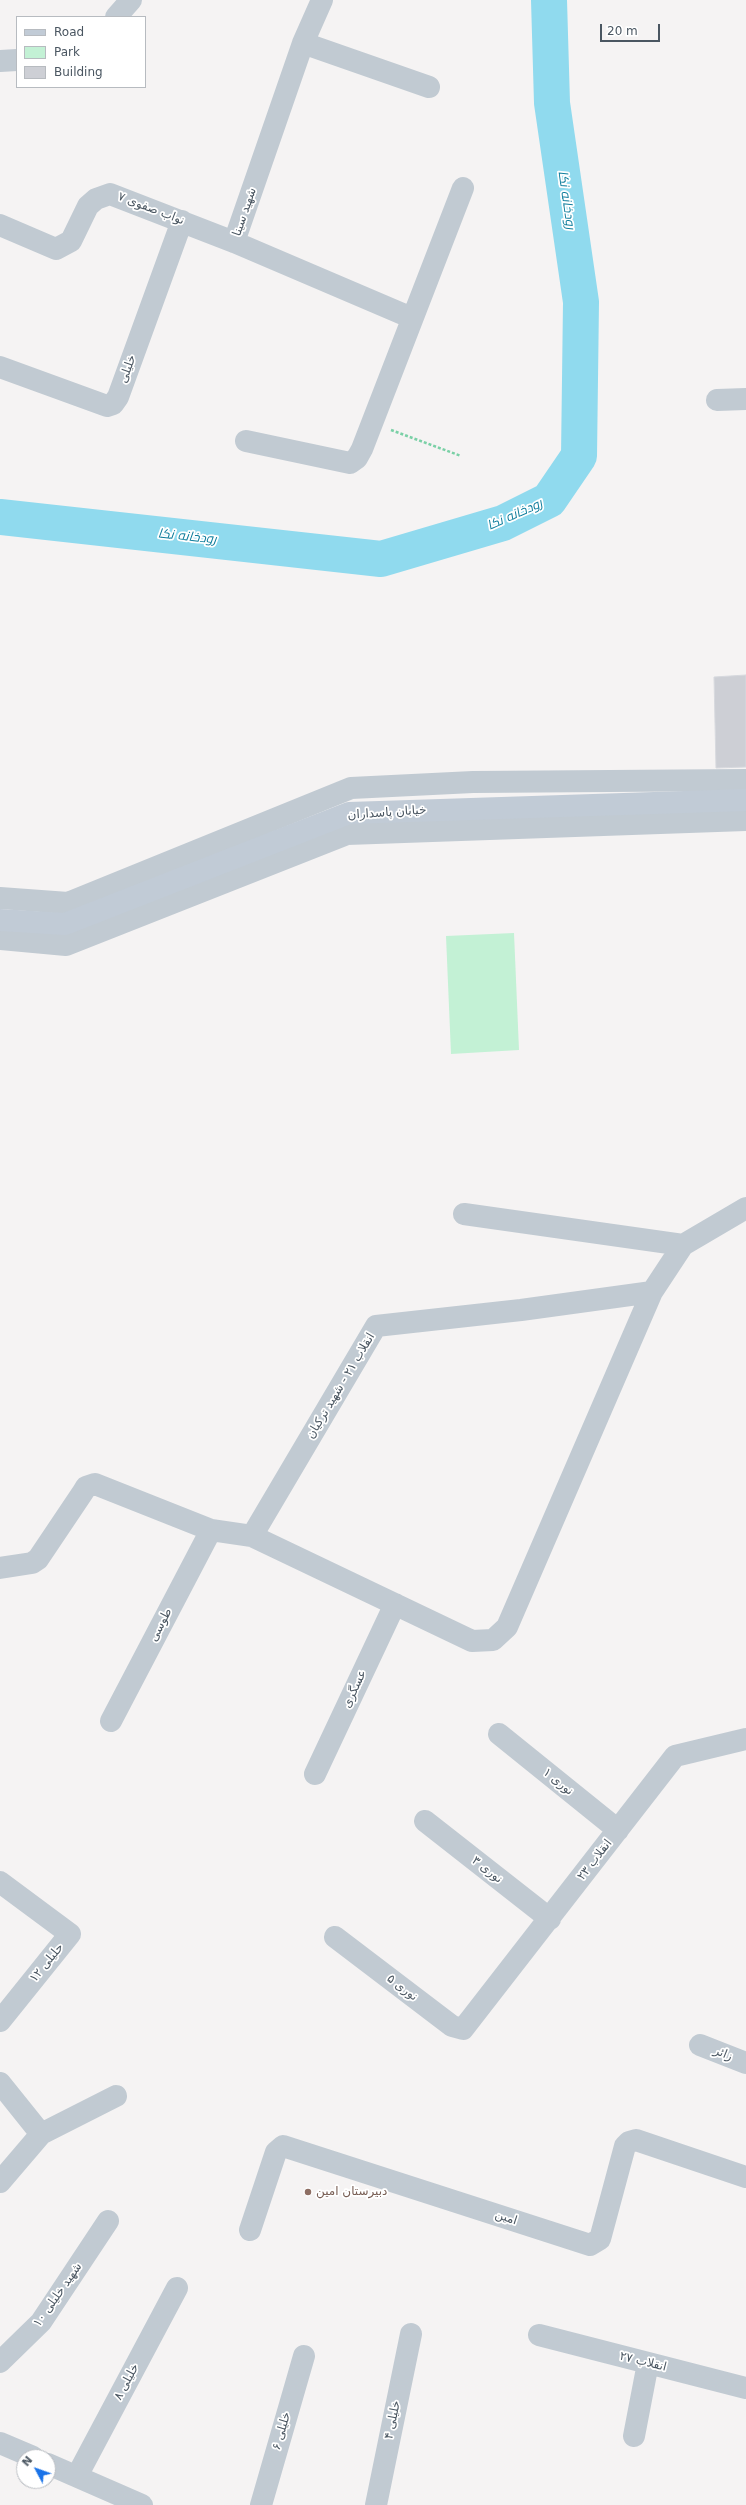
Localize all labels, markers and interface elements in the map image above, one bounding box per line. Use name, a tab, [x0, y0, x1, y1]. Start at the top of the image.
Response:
legend	[16, 16, 146, 88]
scale bar	[602, 16, 662, 42]
text: 20 m	[607, 24, 638, 38]
text: Road	[54, 25, 84, 39]
text: Park	[54, 45, 80, 59]
text: Building	[54, 65, 103, 79]
water label: رودخانه نکا	[554, 170, 578, 230]
street label: شهید سینا	[230, 186, 260, 238]
street label: نواب صفوی ۷	[116, 190, 186, 228]
street label: خلیلی	[116, 353, 140, 385]
water label: رودخانه نکا	[485, 496, 545, 534]
water label: رودخانه نکا	[157, 526, 217, 548]
street label: خیابان پاسداران	[347, 803, 427, 823]
street label: انقلاب ۲۱ - شهید ترکیان	[304, 1330, 378, 1442]
street label: طوسی	[146, 1606, 176, 1644]
street label: عسگری	[340, 1668, 370, 1710]
street label: نوری ۱	[540, 1765, 576, 1799]
street label: انقلاب ۲۳	[575, 1837, 615, 1883]
street label: نوری ۳	[469, 1854, 505, 1886]
street label: حلیلی ۱۲	[27, 1941, 67, 1985]
street label: نوری ۵	[384, 1972, 420, 2004]
street label: زائر	[711, 2044, 735, 2064]
place label: دبیرستان امین	[316, 2185, 387, 2199]
marker: دبیرستان امین	[303, 2187, 313, 2197]
street label: امین	[493, 2208, 519, 2228]
street label: شهید خلیلی ۱۰	[31, 2260, 85, 2330]
street label: انقلاب ۲۷	[618, 2349, 668, 2375]
street label: خلیلی ۸	[111, 2361, 143, 2403]
street label: خلیلی ۴	[382, 2399, 404, 2441]
street label: خلیلی ۶	[270, 2410, 294, 2452]
north arrow	[16, 2449, 56, 2489]
text: N	[19, 2454, 35, 2469]

